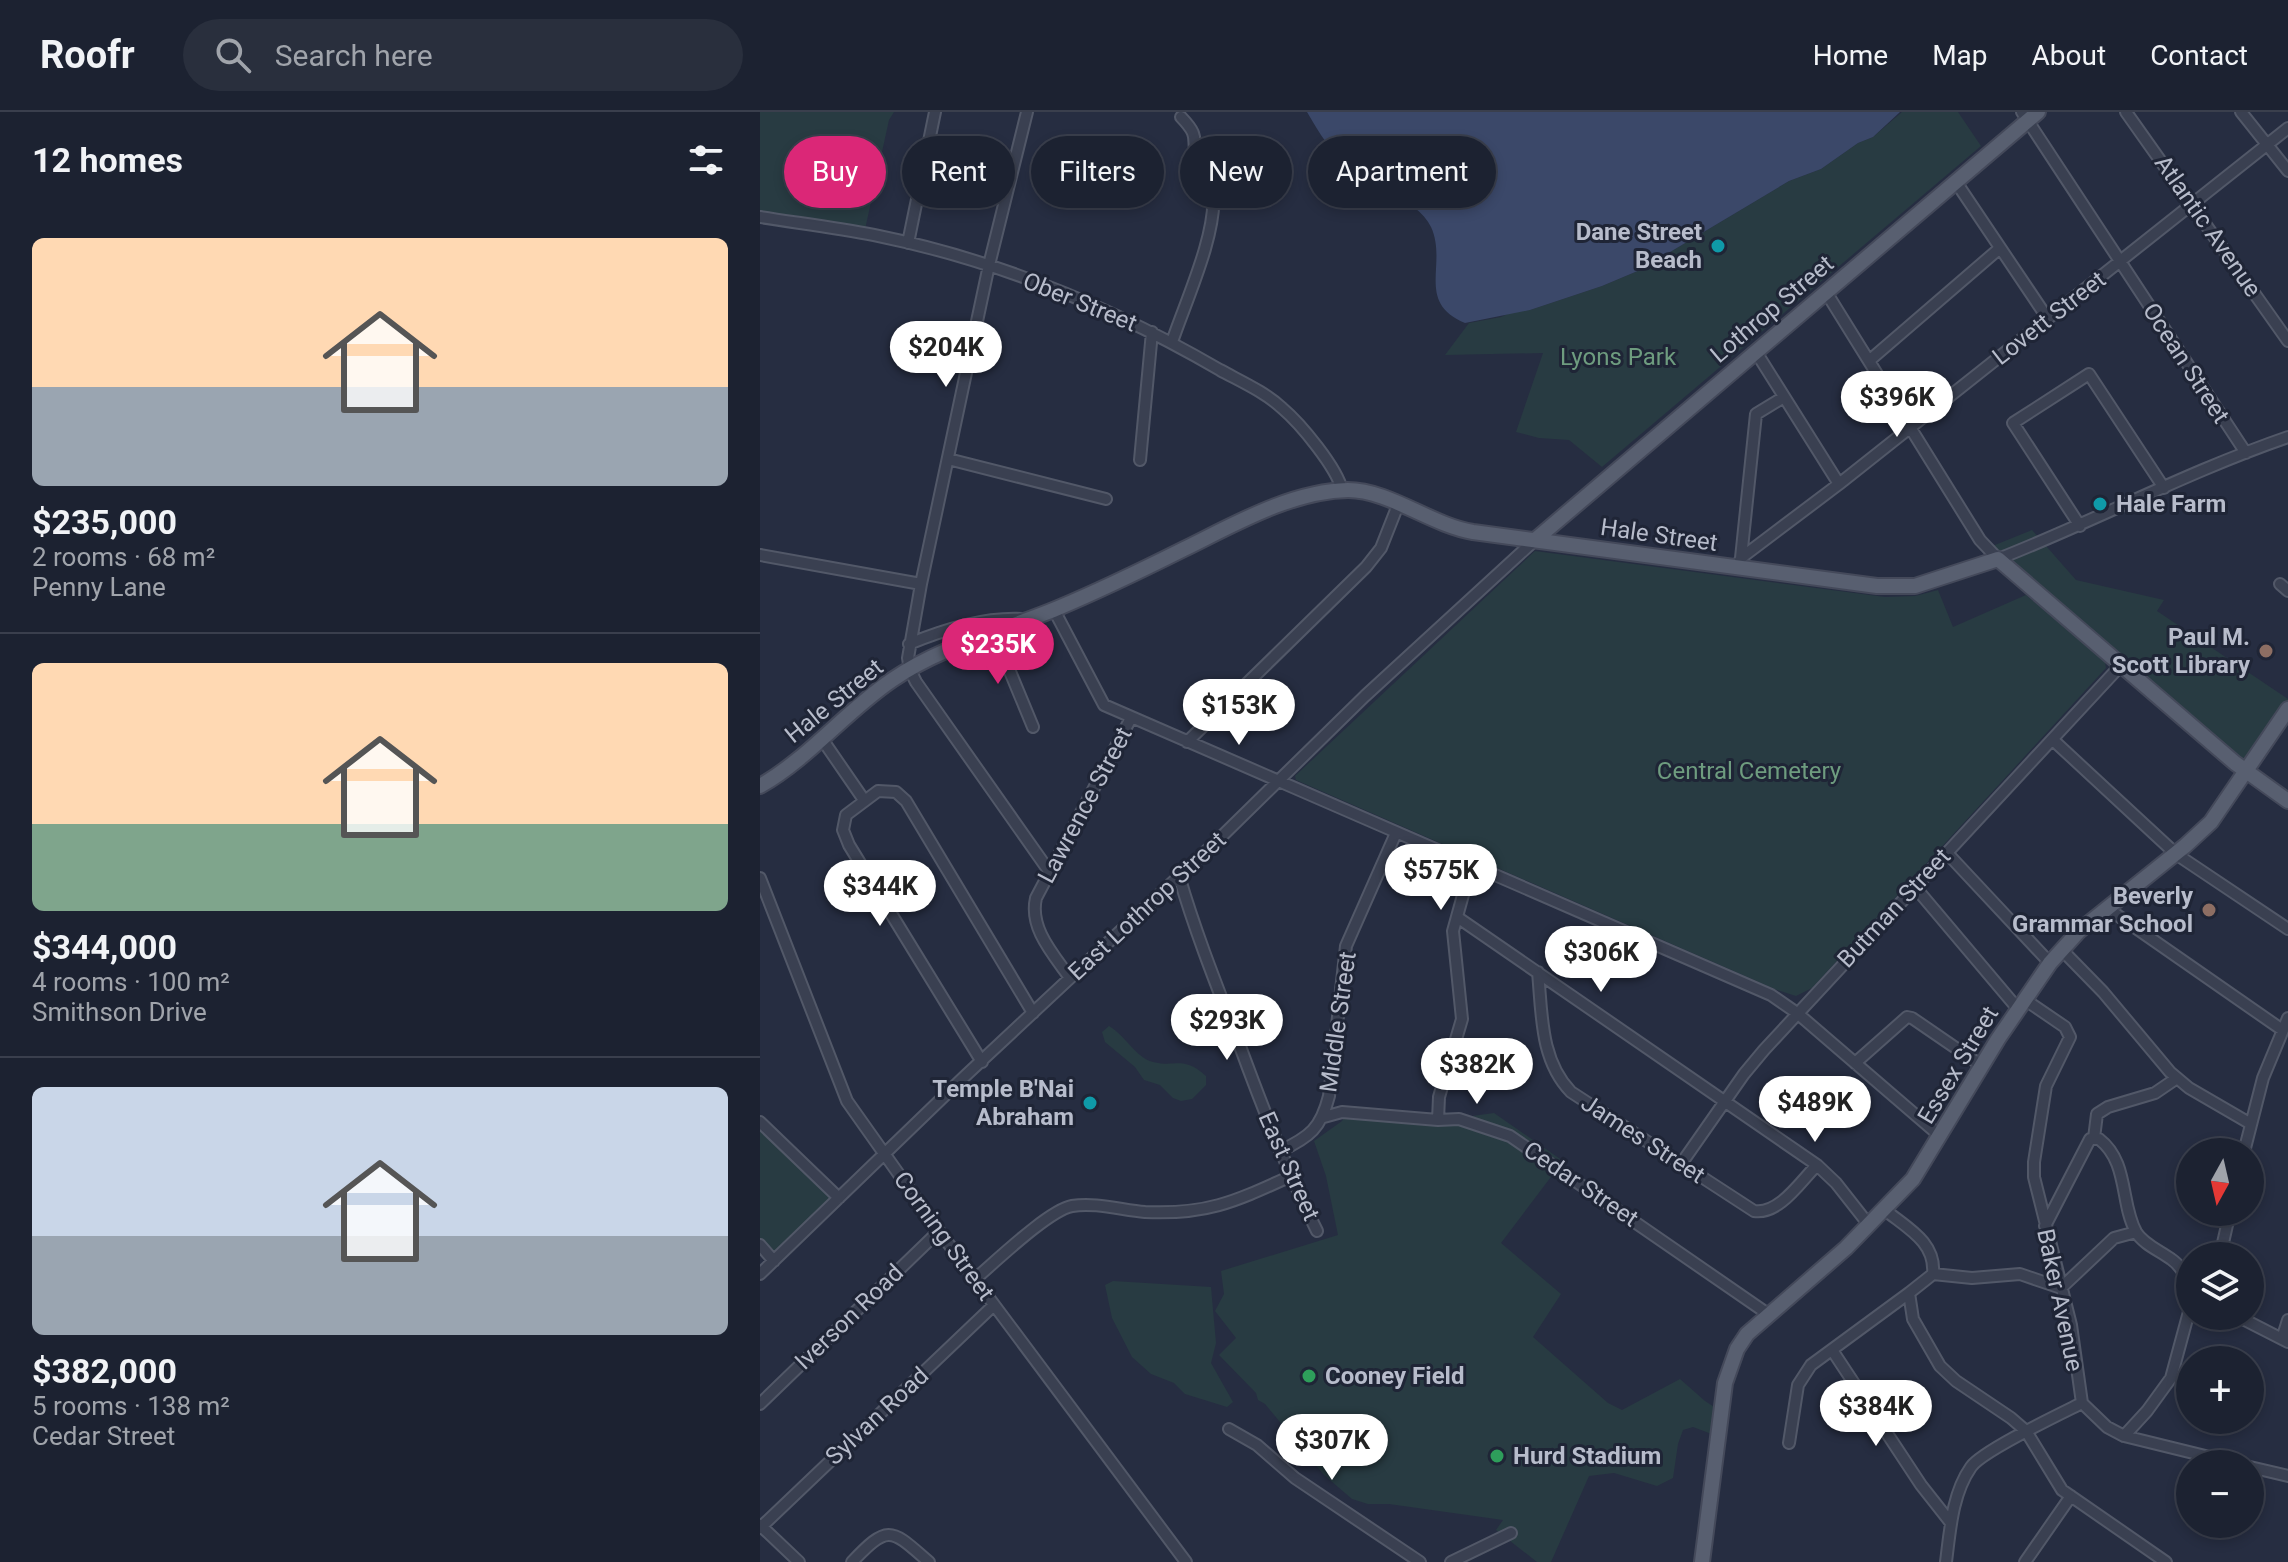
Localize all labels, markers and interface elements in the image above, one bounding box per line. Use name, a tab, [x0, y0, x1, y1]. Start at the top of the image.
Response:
search box	[183, 19, 743, 91]
text: Roofr	[40, 33, 135, 77]
icon: search	[211, 33, 255, 77]
text: Search here	[275, 38, 433, 73]
text: Home	[1813, 39, 1888, 72]
text: Map	[1932, 39, 1988, 72]
text: About	[2032, 39, 2106, 72]
text: Contact	[2150, 39, 2248, 72]
chip: Buy	[784, 136, 886, 208]
chip: Rent	[902, 136, 1015, 208]
chip: Filters	[1031, 136, 1164, 208]
chip: New	[1180, 136, 1292, 208]
chip: Apartment	[1308, 136, 1496, 208]
icon: filters	[684, 138, 728, 182]
text: 12 homes	[32, 140, 183, 180]
street label: Atlantic Avenue	[2149, 150, 2267, 302]
place label: Dane Street Beach	[1576, 218, 1702, 274]
marker: Dane Street Beach	[1709, 237, 1727, 255]
street label: Lothrop Street	[1705, 249, 1839, 369]
street label: Lovett Street	[1987, 265, 2111, 371]
street label: Ober Street	[1019, 267, 1141, 338]
icon: home	[308, 290, 452, 434]
street label: Ocean Street	[2137, 298, 2235, 428]
pin: $204K	[890, 321, 1002, 389]
text: $204K	[908, 332, 984, 362]
park label: Lyons Park	[1560, 343, 1677, 371]
pin: $396K	[1841, 371, 1953, 439]
text: $396K	[1859, 382, 1935, 412]
place label: Hale Farm	[2116, 490, 2226, 518]
marker: Hale Farm	[2091, 495, 2109, 513]
text: $235,000	[32, 502, 177, 542]
street label: Hale Street	[1599, 513, 1720, 557]
text: 2 rooms · 68 m²	[32, 542, 215, 572]
text: Penny Lane	[32, 572, 166, 602]
pin: $235K	[942, 618, 1054, 686]
place label: Paul M. Scott Library	[2112, 623, 2251, 679]
text: $235K	[960, 629, 1036, 659]
marker: Paul M. Scott Library	[2257, 642, 2275, 660]
street label: Hale Street	[779, 653, 889, 749]
pin: $153K	[1183, 679, 1295, 747]
text: $153K	[1201, 690, 1277, 720]
icon: home	[308, 715, 452, 859]
street label: Lawrence Street	[1032, 722, 1138, 888]
park label: Central Cemetery	[1657, 757, 1842, 785]
street label: East Lothrop Street	[1063, 826, 1232, 986]
street label: Butman Street	[1832, 843, 1956, 973]
pin: $575K	[1385, 844, 1497, 912]
text: $575K	[1403, 855, 1479, 885]
pin: $344K	[824, 860, 936, 928]
text: $344K	[842, 871, 918, 901]
place label: Beverly Grammar School	[2012, 882, 2194, 938]
marker: Beverly Grammar School	[2200, 901, 2218, 919]
pin: $306K	[1545, 926, 1657, 994]
text: $344,000	[32, 927, 177, 967]
text: $306K	[1563, 937, 1639, 967]
street label: Middle Street	[1314, 950, 1362, 1094]
text: 4 rooms · 100 m²	[32, 967, 230, 997]
pin: $293K	[1171, 994, 1283, 1062]
text: Smithson Drive	[32, 997, 207, 1027]
street label: Essex Street	[1912, 1001, 2004, 1129]
text: $293K	[1189, 1005, 1265, 1035]
pin: $382K	[1421, 1038, 1533, 1106]
text: $382K	[1439, 1049, 1515, 1079]
place label: Temple B'Nai Abraham	[932, 1075, 1074, 1131]
pin: $489K	[1759, 1076, 1871, 1144]
text: $489K	[1777, 1087, 1853, 1117]
street label: James Street	[1576, 1089, 1710, 1189]
marker: Temple B'Nai Abraham	[1081, 1094, 1099, 1112]
street label: East Street	[1253, 1107, 1325, 1225]
street label: Cedar Street	[1518, 1135, 1644, 1233]
north arrow	[2176, 1138, 2264, 1226]
map controls	[2176, 1138, 2264, 1538]
icon: home	[308, 1139, 452, 1283]
street label: Corning Street	[888, 1166, 1000, 1306]
street label: Baker Avenue	[2031, 1226, 2089, 1374]
button: layers	[2176, 1242, 2264, 1330]
street label: Iverson Road	[789, 1259, 909, 1375]
button: +	[2176, 1346, 2264, 1434]
text: $382,000	[32, 1351, 177, 1391]
street label: Sylvan Road	[820, 1361, 934, 1471]
place label: Cooney Field	[1325, 1362, 1464, 1390]
marker: Cooney Field	[1300, 1367, 1318, 1385]
pin: $384K	[1820, 1380, 1932, 1448]
text: 5 rooms · 138 m²	[32, 1391, 230, 1421]
text: $384K	[1838, 1391, 1914, 1421]
pin: $307K	[1276, 1414, 1388, 1482]
text: Cedar Street	[32, 1421, 175, 1451]
text: $307K	[1294, 1425, 1370, 1455]
place label: Hurd Stadium	[1513, 1442, 1661, 1470]
marker: Hurd Stadium	[1488, 1447, 1506, 1465]
button: −	[2176, 1450, 2264, 1538]

